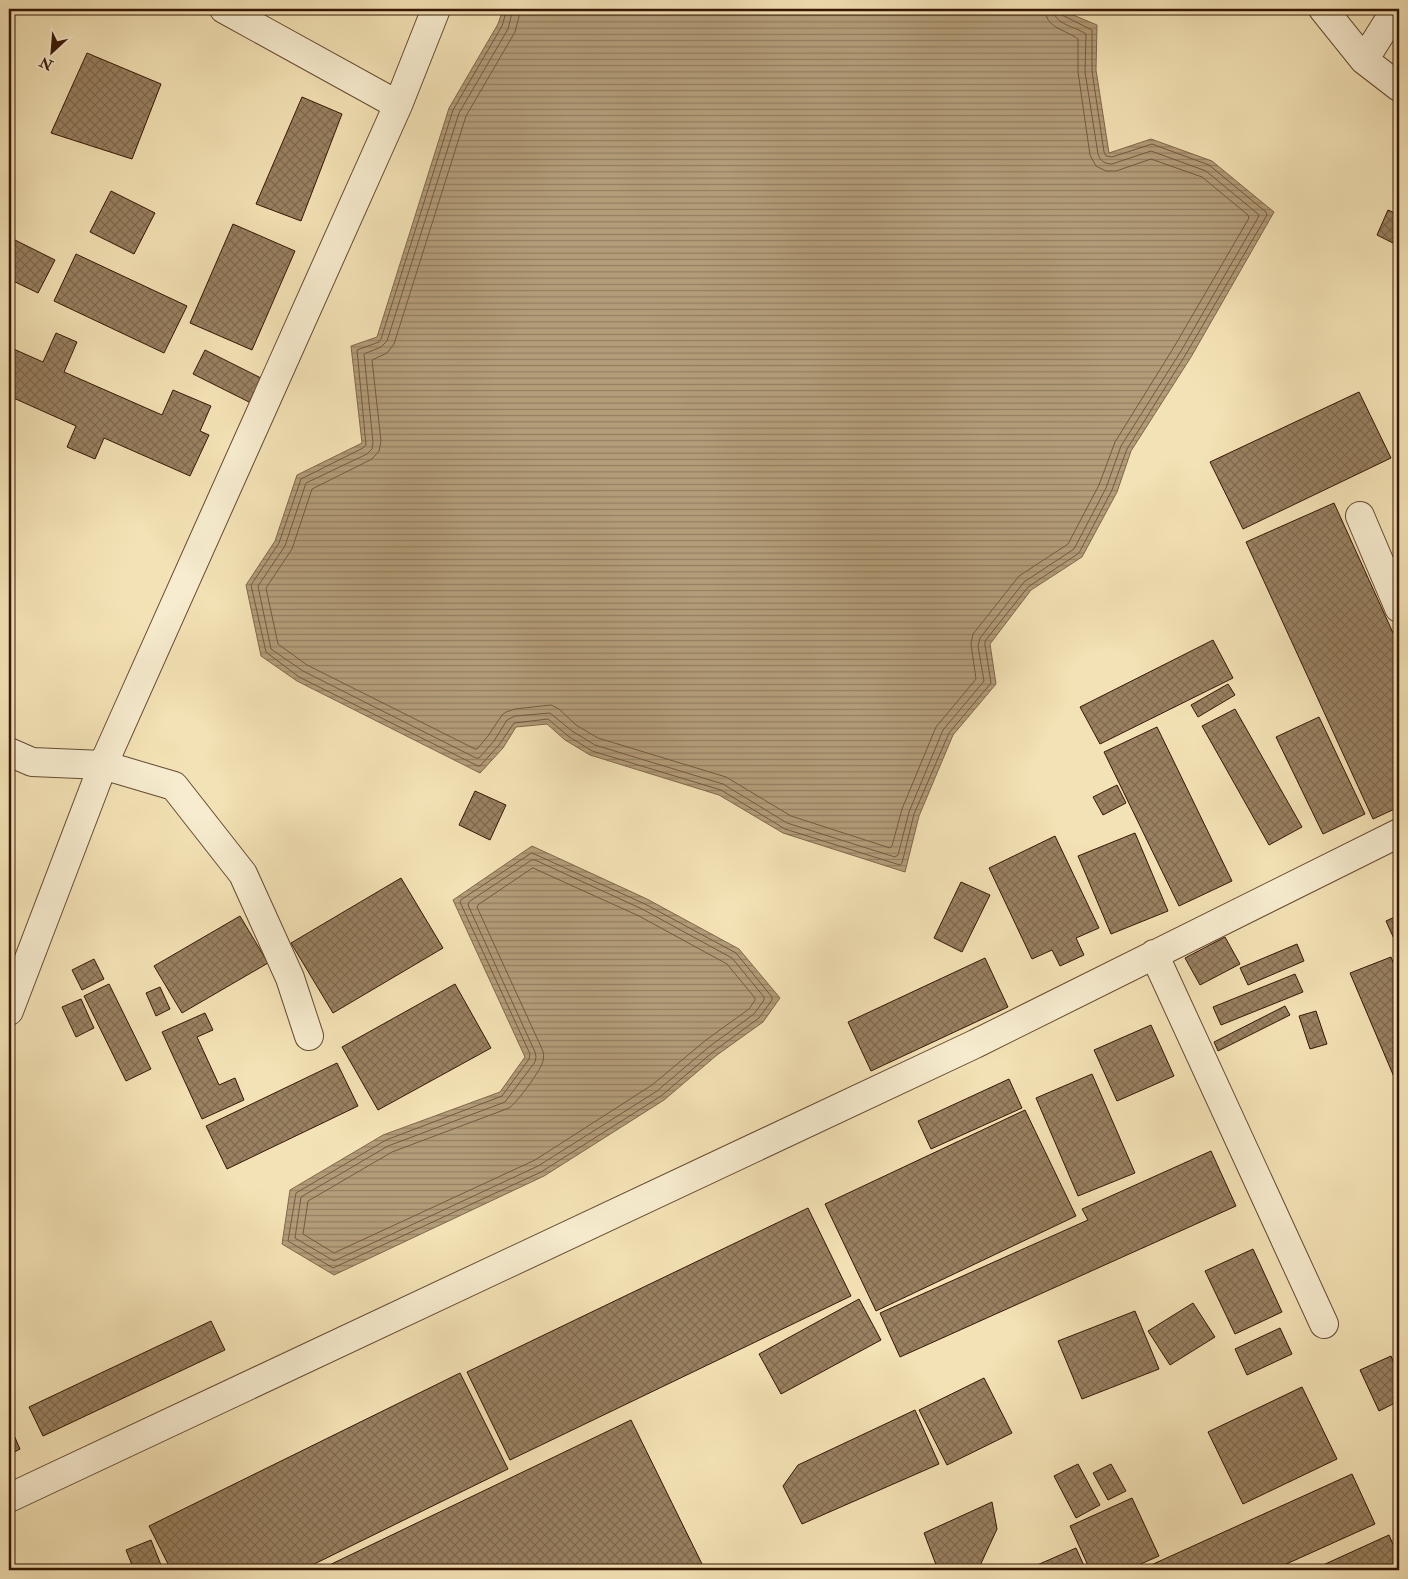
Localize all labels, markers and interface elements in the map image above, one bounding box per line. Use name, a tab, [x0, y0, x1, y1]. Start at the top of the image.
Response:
north arrow	[28, 28, 78, 78]
text: N	[37, 53, 57, 74]

